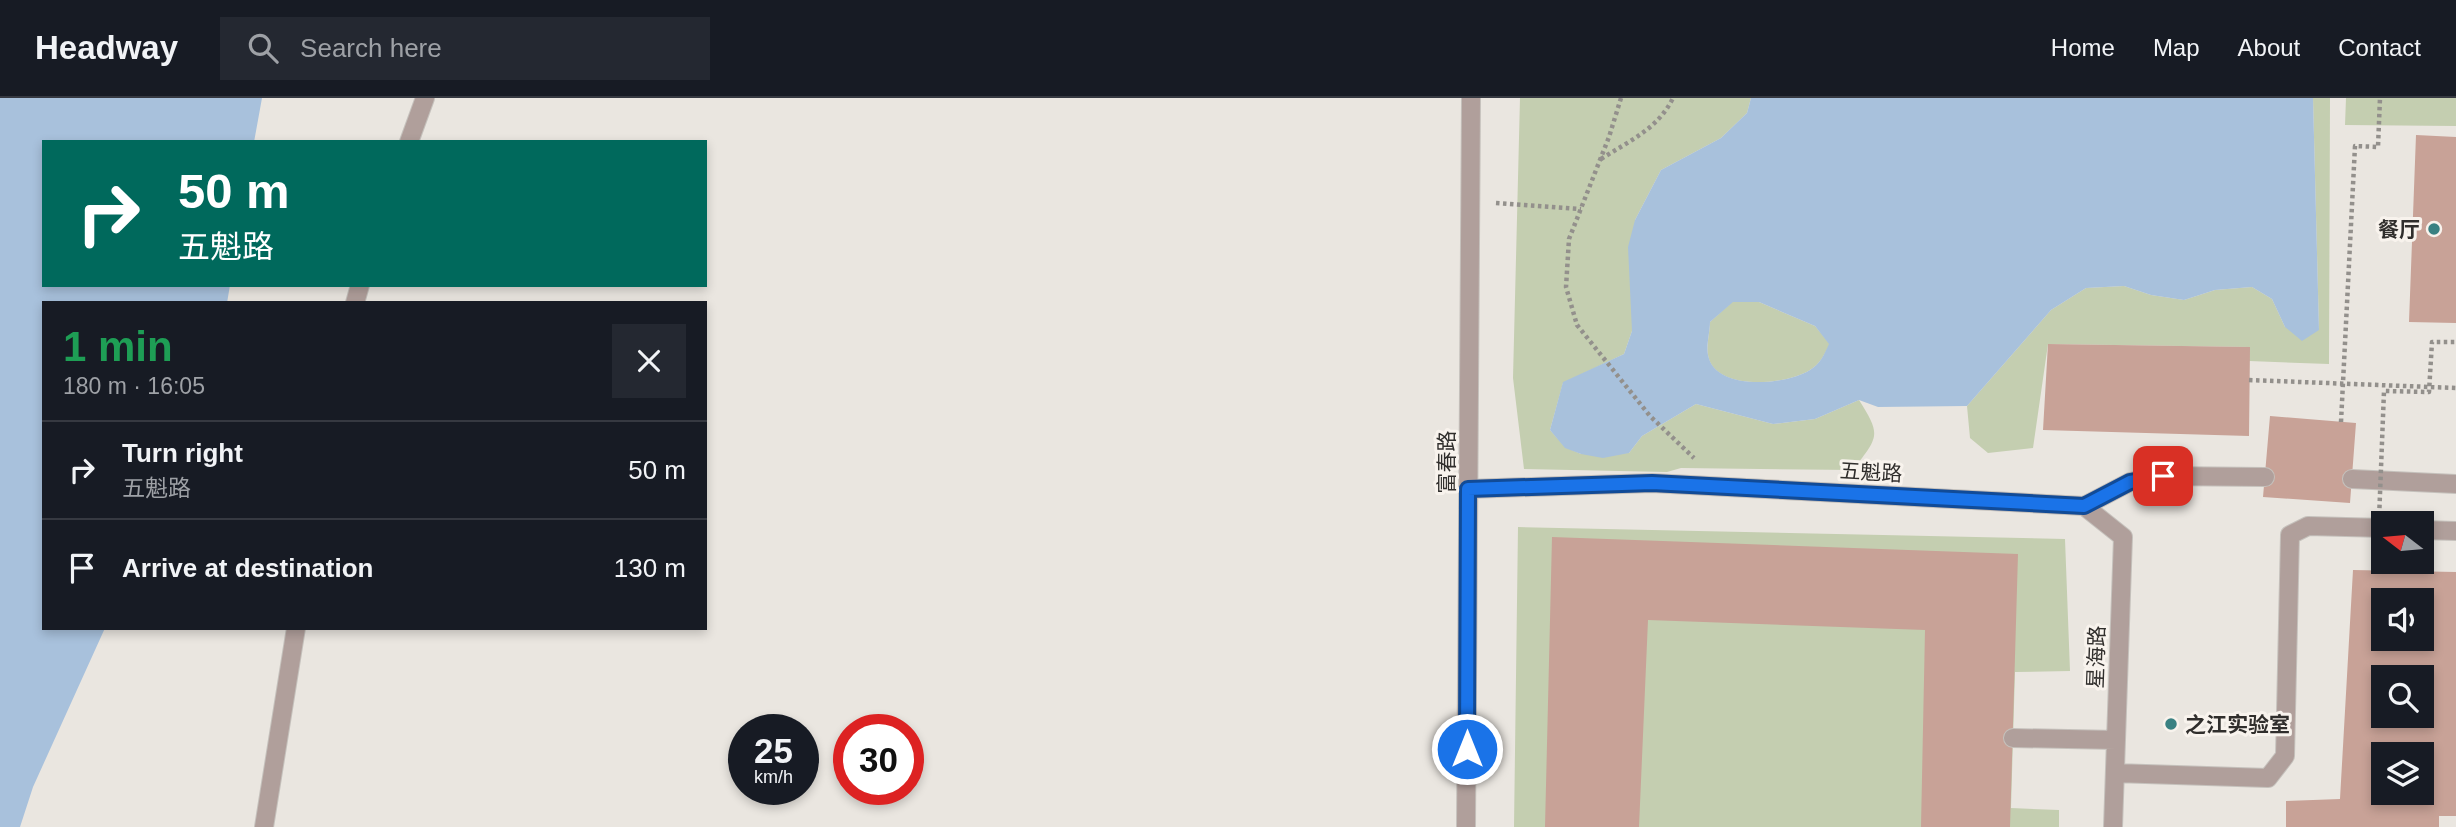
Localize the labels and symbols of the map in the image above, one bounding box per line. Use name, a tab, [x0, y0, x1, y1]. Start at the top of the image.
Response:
place label: 餐厅	[2378, 218, 2420, 241]
marker: 餐厅	[2426, 221, 2442, 237]
street label: 富春路	[1435, 431, 1458, 494]
pin	[2133, 446, 2193, 506]
street label: 五魁路	[1839, 459, 1903, 485]
north arrow	[2371, 511, 2434, 574]
street label: 星海路	[2083, 625, 2109, 689]
position arrow	[1430, 712, 1504, 786]
place label: 之江实验室	[2185, 713, 2290, 736]
speed limit sign: 30	[833, 714, 924, 805]
marker: 之江实验室	[2163, 716, 2179, 732]

